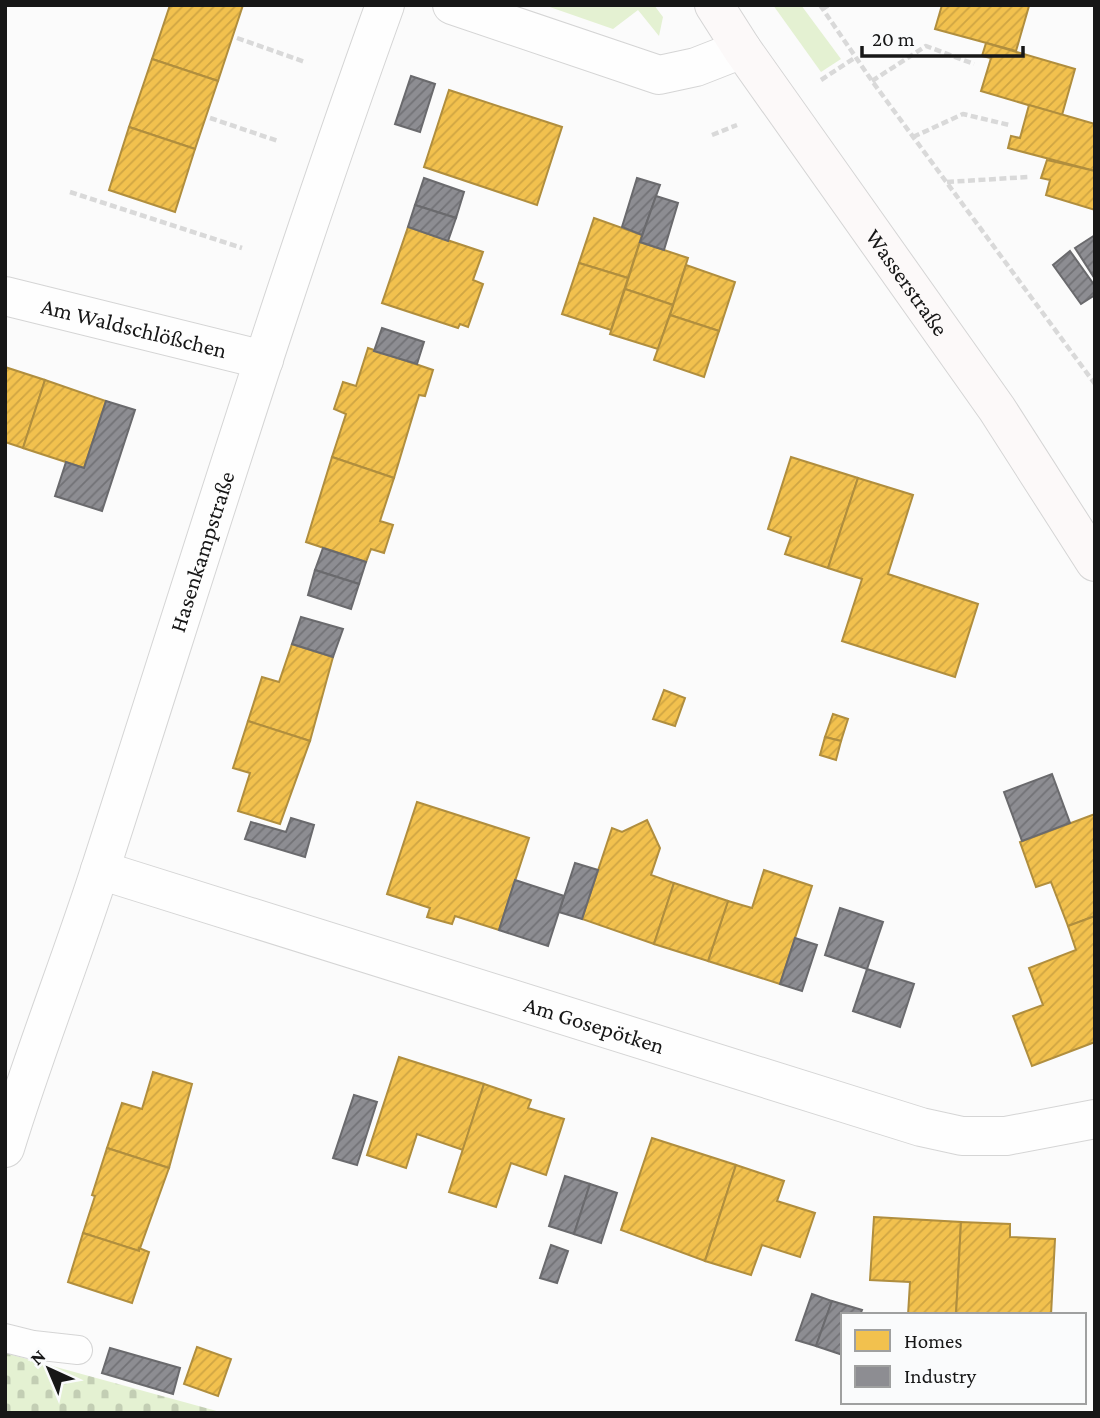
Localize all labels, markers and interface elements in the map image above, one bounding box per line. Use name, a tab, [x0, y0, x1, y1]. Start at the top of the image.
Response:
scale bar	[862, 14, 1023, 58]
text: 20 m	[872, 27, 915, 51]
street label: Wasserstraße	[861, 224, 954, 341]
street label: Am Waldschlößchen	[39, 292, 230, 363]
street label: Hasenkampstraße	[164, 468, 240, 635]
street label: Am Gosepötken	[521, 991, 668, 1059]
legend	[841, 1313, 1086, 1404]
text: Homes	[904, 1329, 963, 1353]
north arrow	[14, 1334, 84, 1404]
text: N	[26, 1345, 50, 1369]
text: Industry	[904, 1364, 977, 1388]

